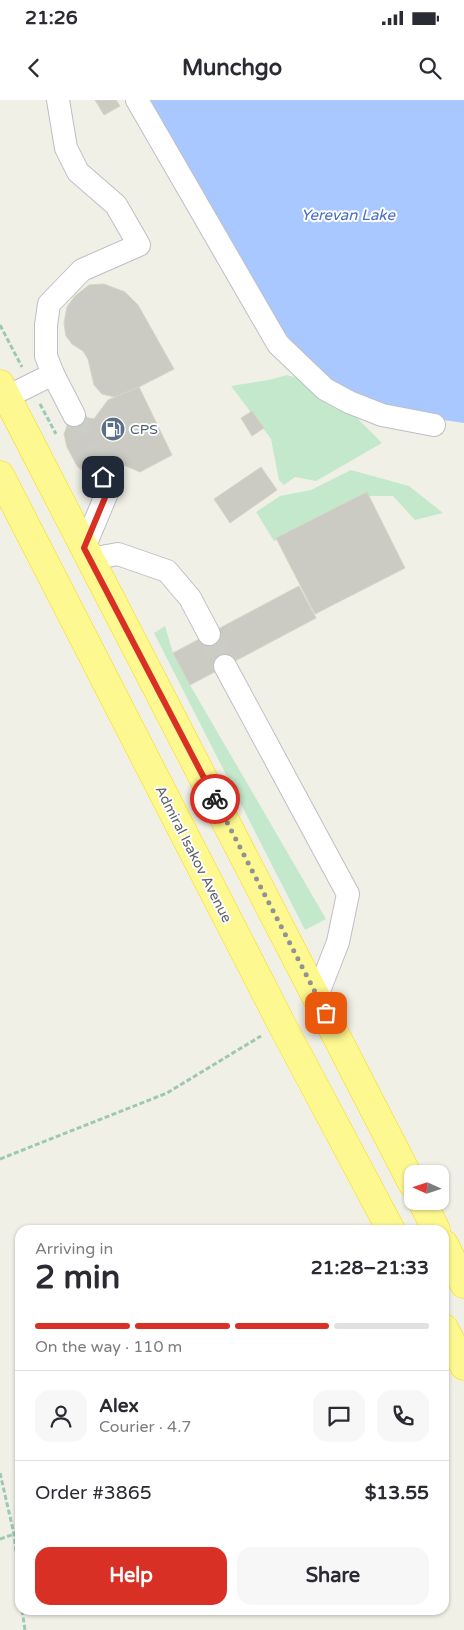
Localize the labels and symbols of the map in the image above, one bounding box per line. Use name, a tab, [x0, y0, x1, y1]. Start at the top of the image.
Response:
water label: Yerevan Lake	[301, 206, 396, 224]
fuel station icon: CPS	[100, 416, 126, 442]
place label: CPS	[130, 421, 158, 438]
pin	[82, 456, 124, 498]
courier	[190, 774, 240, 824]
street label: Admiral Isakov Avenue	[152, 783, 236, 926]
pin	[305, 992, 347, 1034]
north arrow	[404, 1165, 449, 1210]

